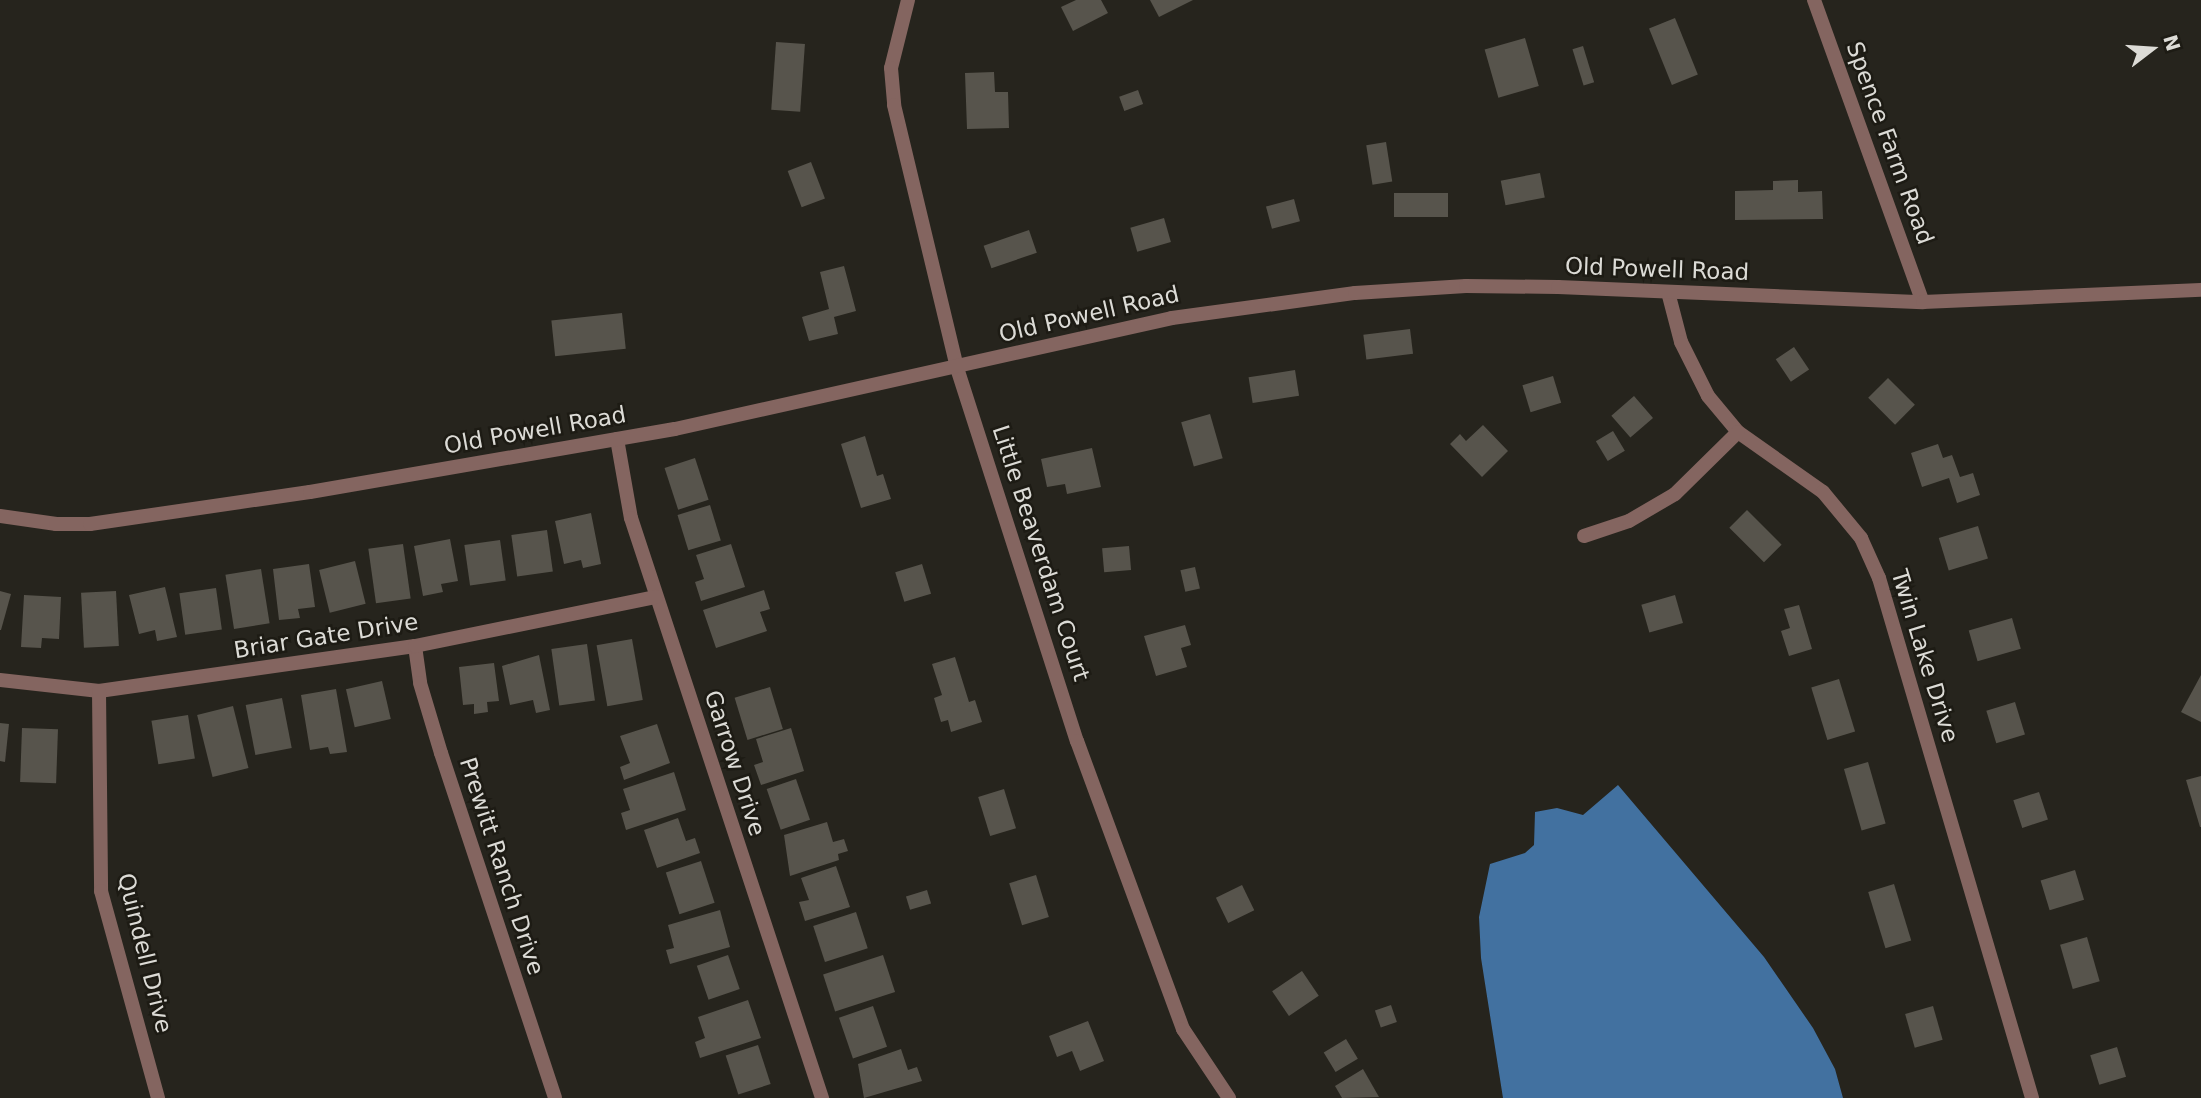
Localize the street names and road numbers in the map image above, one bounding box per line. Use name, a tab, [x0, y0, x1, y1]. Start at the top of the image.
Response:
street label: Spence Farm Road	[1840, 38, 1940, 248]
street label: Old Powell Road	[1564, 252, 1750, 286]
street label: Old Powell Road	[996, 280, 1182, 348]
street label: Old Powell Road	[442, 400, 628, 460]
street label: Little Beaverdam Court	[987, 422, 1095, 684]
street label: Twin Lake Drive	[1886, 566, 1964, 746]
street label: Briar Gate Drive	[232, 608, 420, 664]
street label: Garrow Drive	[698, 687, 772, 839]
street label: Prewitt Ranch Drive	[454, 754, 550, 978]
street label: Quindell Drive	[112, 870, 178, 1036]

